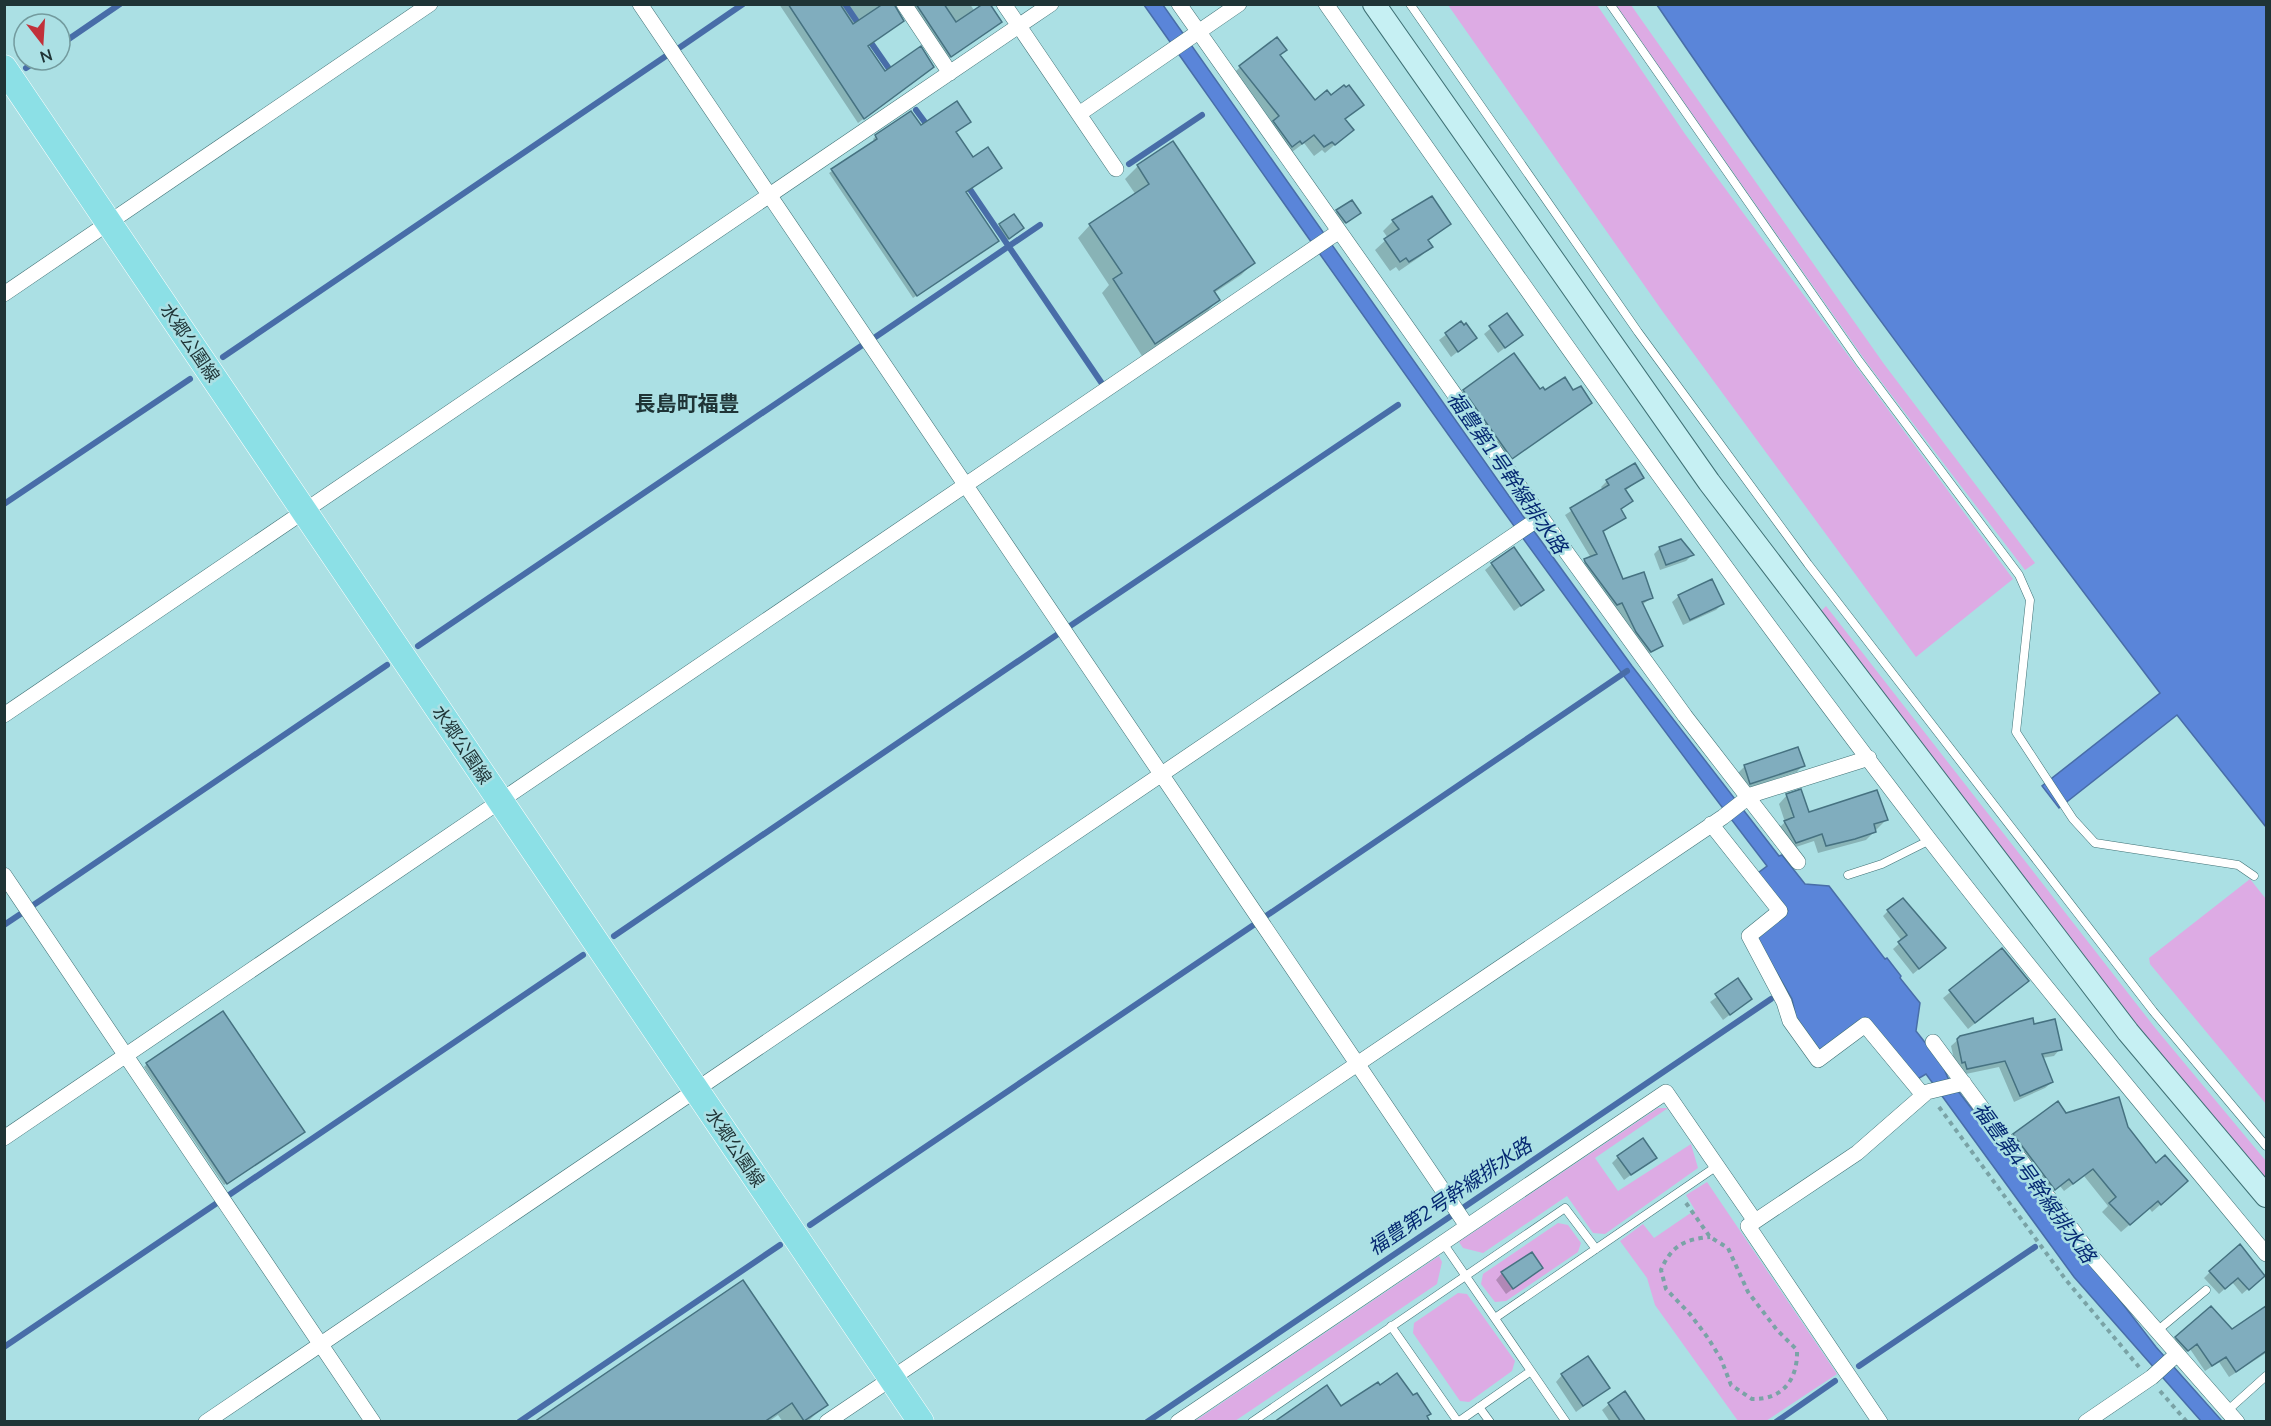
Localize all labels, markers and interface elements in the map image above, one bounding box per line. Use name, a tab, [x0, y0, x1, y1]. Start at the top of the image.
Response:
north arrow	[12, 12, 72, 72]
text: N	[37, 43, 55, 68]
street label: 水郷公園線	[155, 299, 225, 387]
water label: 福豊第1号幹線排水路	[1441, 387, 1574, 561]
district label: 長島町福豊	[635, 390, 740, 418]
street label: 水郷公園線	[427, 701, 497, 789]
water label: 福豊第4号幹線排水路	[1967, 1097, 2103, 1270]
street label: 水郷公園線	[700, 1104, 770, 1192]
water label: 福豊第2号幹線排水路	[1363, 1131, 1539, 1262]

